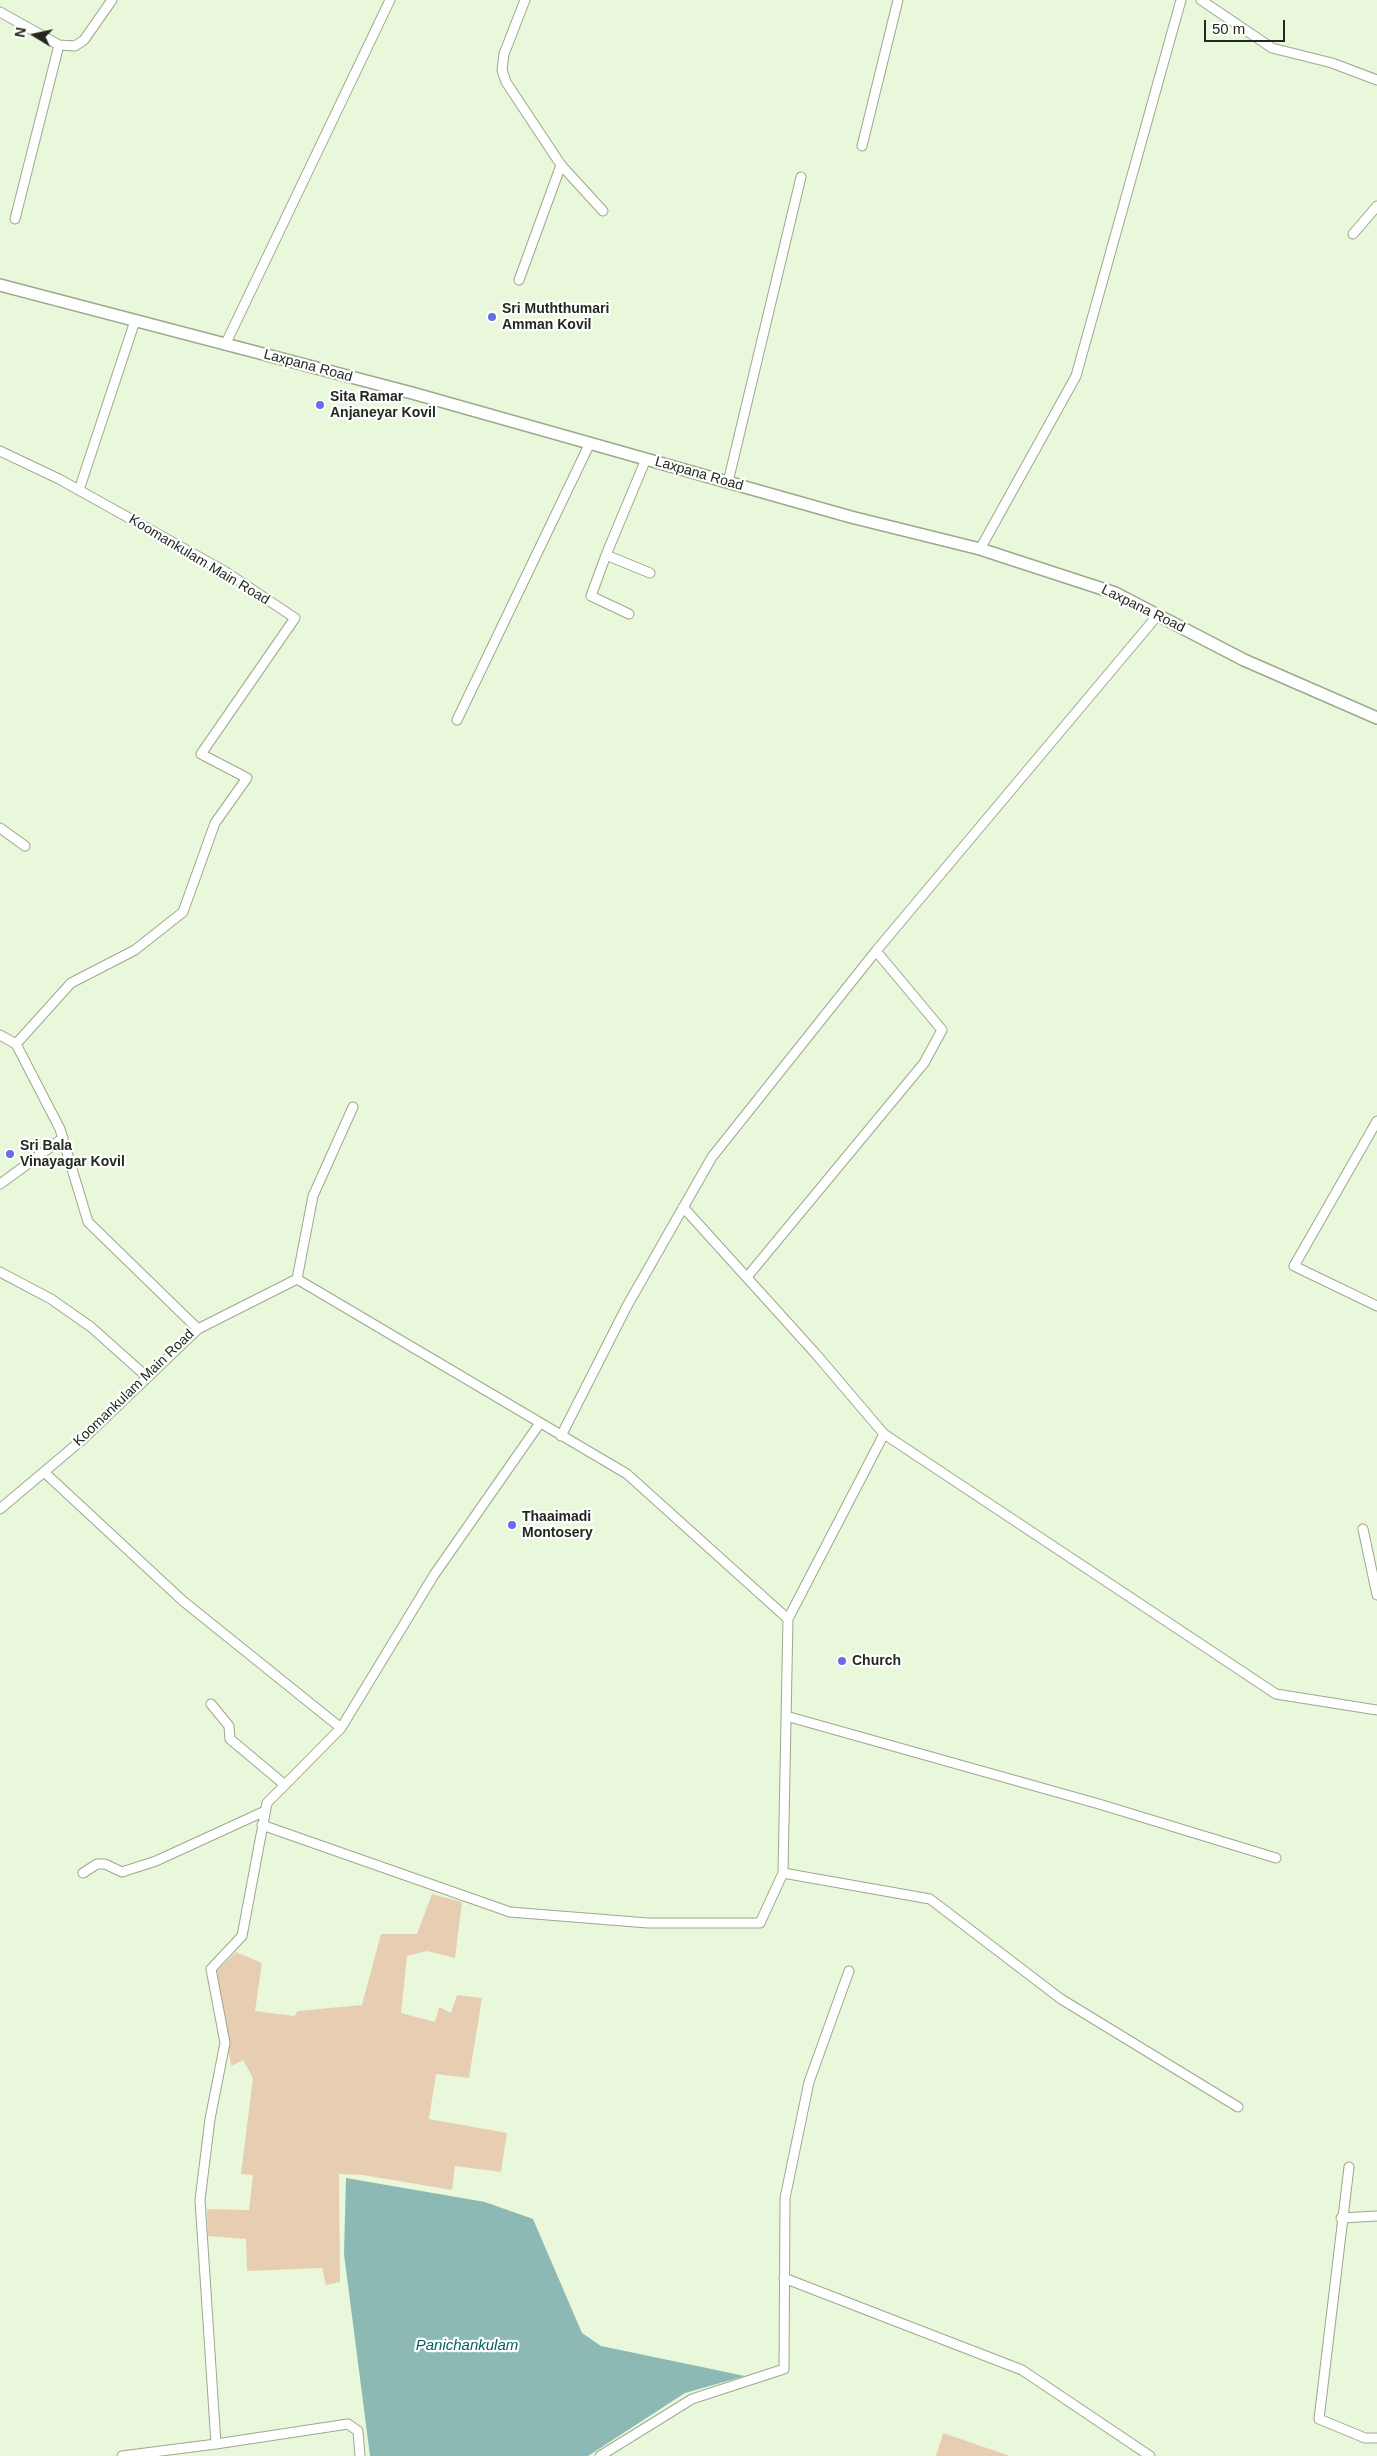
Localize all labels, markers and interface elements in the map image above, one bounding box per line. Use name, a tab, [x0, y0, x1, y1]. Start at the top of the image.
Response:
north arrow	[10, 10, 60, 60]
scale bar	[1207, 10, 1288, 42]
text: 50 m	[1212, 20, 1245, 37]
text: N	[11, 26, 29, 39]
place label: Sri Muththumari Amman Kovil	[502, 301, 609, 334]
marker: Sri Muththumari Amman Kovil	[486, 311, 498, 323]
street label: Laxpana Road	[262, 346, 354, 386]
place label: Sita Ramar Anjaneyar Kovil	[330, 389, 436, 422]
marker: Sita Ramar Anjaneyar Kovil	[314, 399, 326, 411]
street label: Laxpana Road	[653, 453, 745, 495]
street label: Koomankulam Main Road	[126, 511, 272, 609]
street label: Laxpana Road	[1098, 581, 1188, 637]
place label: Sri Bala Vinayagar Kovil	[20, 1138, 125, 1170]
marker: Sri Bala Vinayagar Kovil	[4, 1148, 16, 1160]
street label: Koomankulam Main Road	[70, 1326, 198, 1450]
place label: Thaaimadi Montosery	[522, 1509, 593, 1541]
marker: Thaaimadi Montosery	[506, 1519, 518, 1531]
place label: Church	[852, 1653, 901, 1669]
marker: Church	[836, 1655, 848, 1667]
water label: Panichankulam	[416, 2337, 518, 2355]

